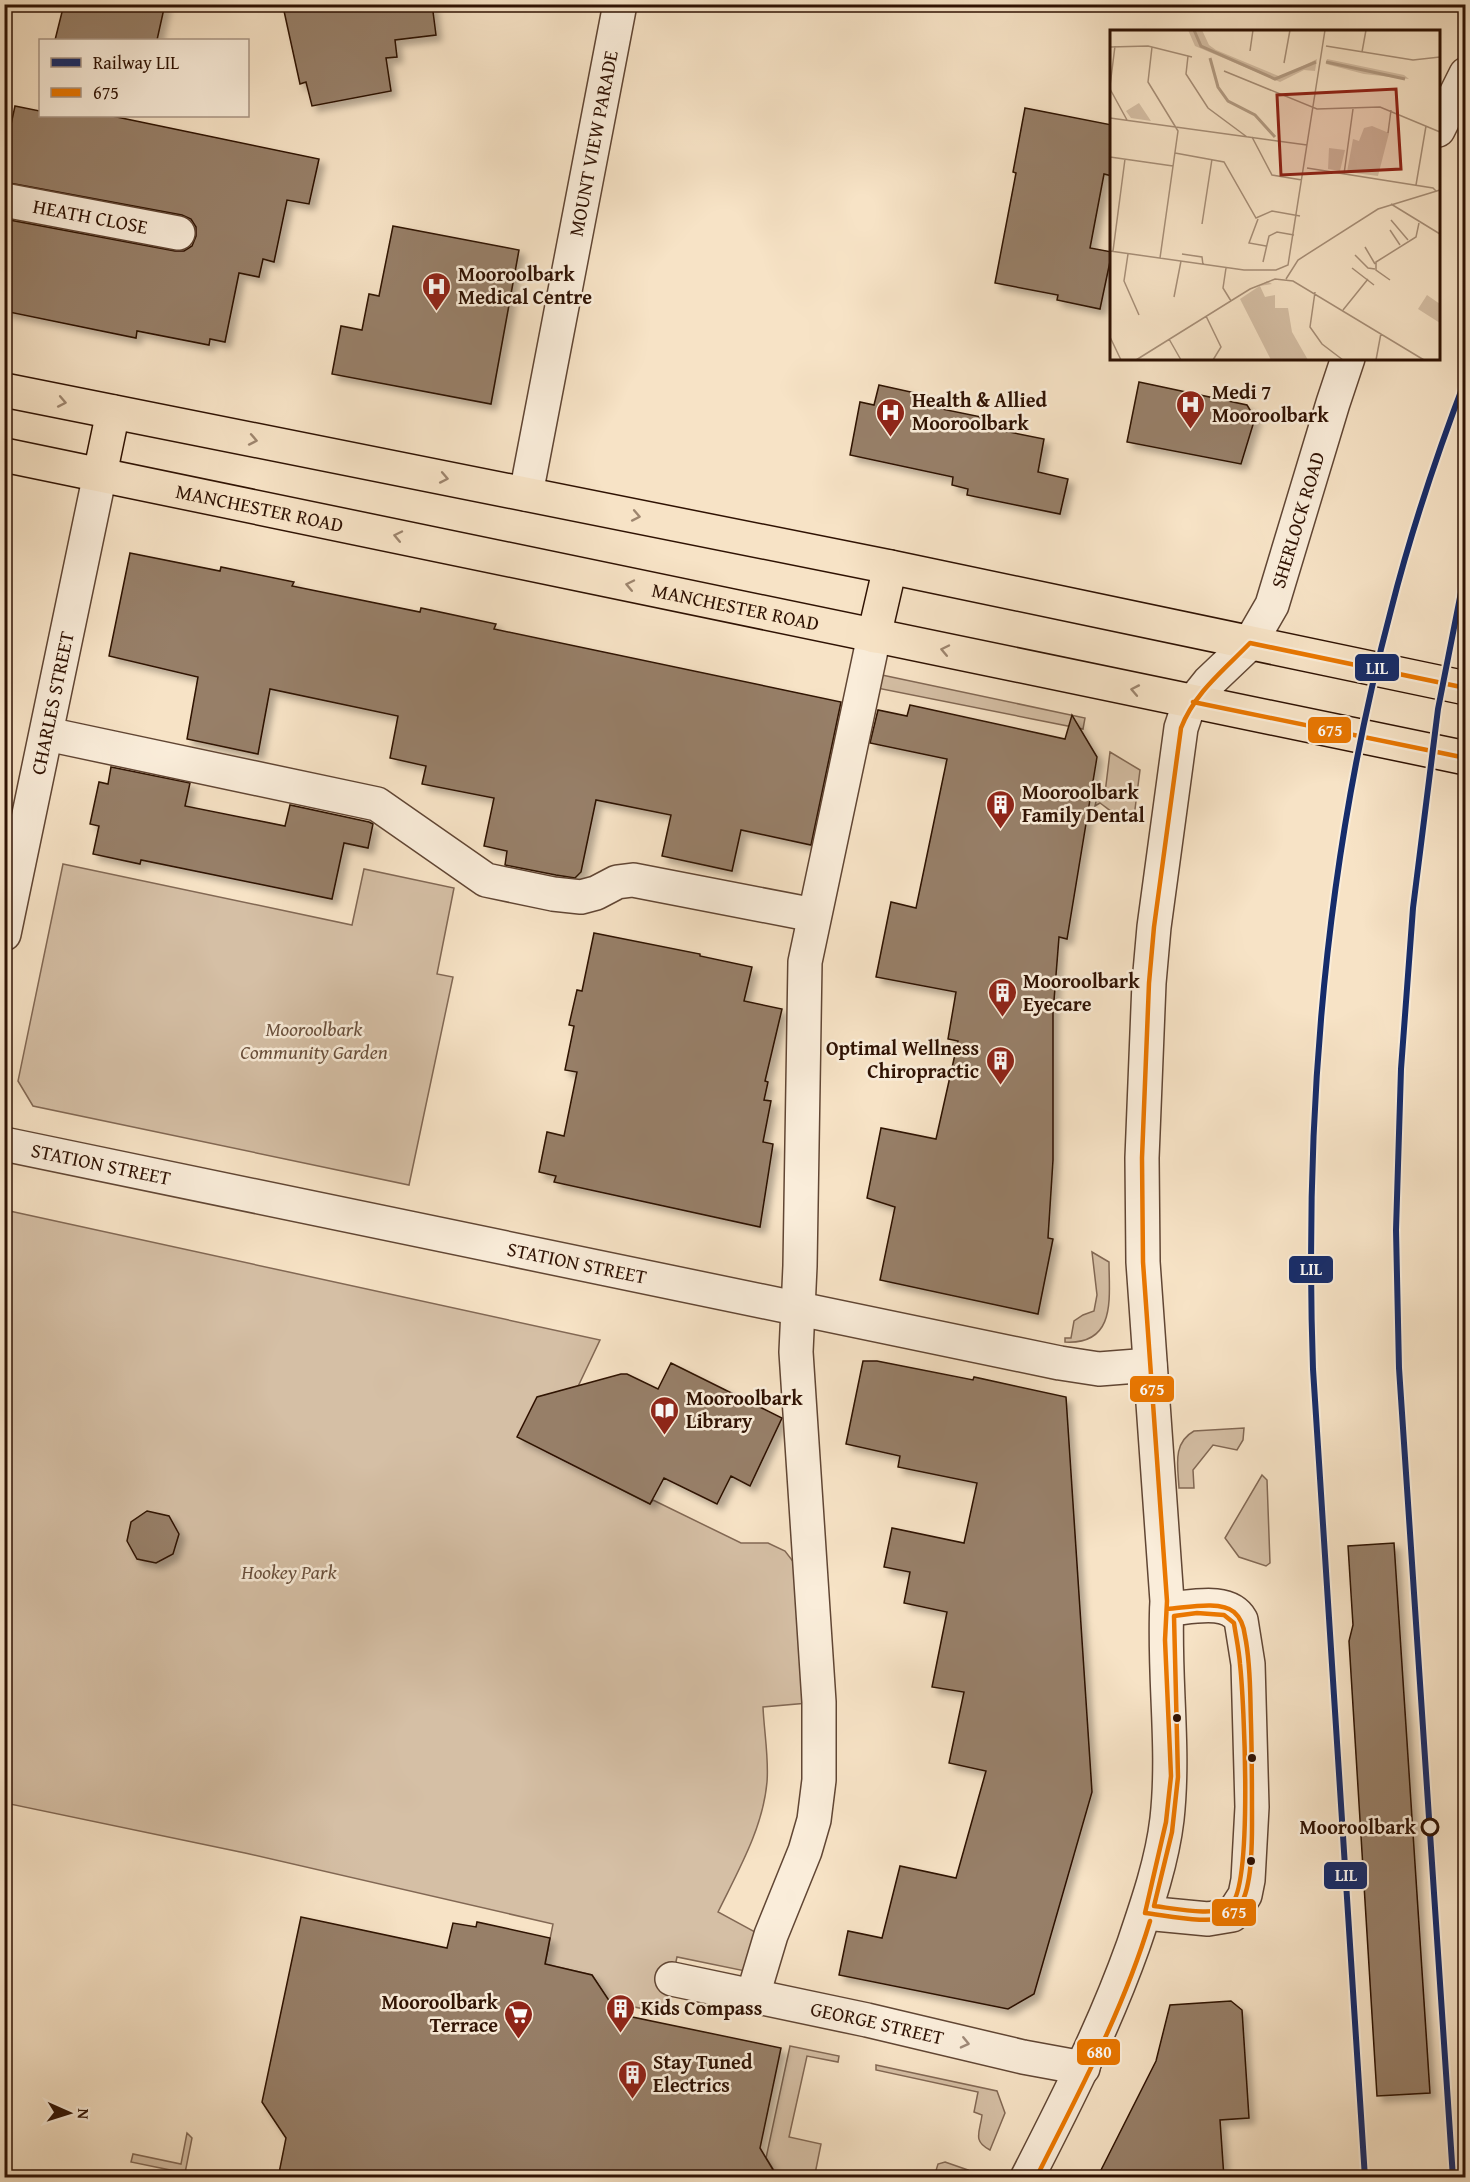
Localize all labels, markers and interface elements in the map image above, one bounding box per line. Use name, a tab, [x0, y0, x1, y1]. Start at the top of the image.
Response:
inset map	[1110, 30, 1440, 360]
legend	[39, 39, 249, 117]
street label: MOUNT VIEW PARADE	[561, 48, 625, 239]
text: Railway LIL	[93, 49, 179, 76]
text: 675	[93, 79, 119, 106]
street label: HEATH CLOSE	[31, 191, 150, 241]
place label: Mooroolbark Medical Centre	[458, 259, 592, 311]
hospital icon: Mooroolbark Medical Centre	[421, 270, 453, 312]
place label: Medi 7 Mooroolbark	[1212, 377, 1329, 429]
place label: Health & Allied Mooroolbark	[912, 385, 1048, 437]
hospital icon: Medi 7 Mooroolbark	[1175, 388, 1207, 430]
one-way arrow	[57, 395, 67, 408]
hospital icon: Health & Allied Mooroolbark	[875, 396, 907, 438]
one-way arrow	[248, 433, 258, 446]
street label: SHERLOCK ROAD	[1263, 448, 1331, 592]
one-way arrow	[439, 471, 449, 484]
street label: MANCHESTER ROAD	[173, 476, 346, 539]
one-way arrow	[630, 509, 640, 522]
one-way arrow	[394, 530, 404, 543]
street label: MANCHESTER ROAD	[649, 575, 822, 638]
one-way arrow	[626, 579, 636, 592]
street label: CHARLES STREET	[23, 629, 81, 777]
one-way arrow	[940, 645, 950, 658]
line badge: LIL	[1354, 653, 1400, 682]
text: LIL	[1366, 656, 1389, 680]
one-way arrow	[1131, 684, 1141, 697]
line badge: 675	[1307, 716, 1352, 744]
text: 675	[1318, 718, 1342, 742]
place label: Mooroolbark Family Dental	[1022, 777, 1145, 829]
building icon: Mooroolbark Family Dental	[985, 788, 1017, 830]
place label: Mooroolbark Eyecare	[1023, 966, 1140, 1018]
building icon: Mooroolbark Eyecare	[986, 976, 1018, 1018]
park label: Mooroolbark Community Garden	[240, 1014, 388, 1066]
place label: Optimal Wellness Chiropractic	[826, 1033, 979, 1085]
building icon: Optimal Wellness Chiropractic	[984, 1044, 1016, 1086]
street label: STATION STREET	[29, 1135, 173, 1192]
street label: STATION STREET	[504, 1234, 649, 1291]
line badge: LIL	[1288, 1255, 1334, 1284]
text: LIL	[1300, 1257, 1323, 1281]
line badge: 675	[1129, 1375, 1175, 1403]
text: 675	[1140, 1377, 1164, 1401]
place label: Mooroolbark Library	[686, 1383, 803, 1435]
library icon: Mooroolbark Library	[649, 1394, 681, 1436]
park label: Hookey Park	[240, 1557, 338, 1586]
unlabelled marker	[1171, 1712, 1183, 1724]
unlabelled marker	[1246, 1752, 1258, 1764]
place label: Mooroolbark	[1299, 1812, 1417, 1841]
marker: Mooroolbark	[1421, 1818, 1439, 1836]
unlabelled marker	[1245, 1855, 1257, 1867]
line badge: LIL	[1323, 1861, 1368, 1890]
text: LIL	[1335, 1863, 1358, 1887]
line badge: 675	[1211, 1898, 1257, 1927]
text: 675	[1222, 1900, 1246, 1924]
place label: Mooroolbark Terrace	[381, 1987, 499, 2039]
building icon: Kids Compass	[604, 1992, 636, 2034]
place label: Kids Compass	[641, 1993, 762, 2022]
street label: GEORGE STREET	[808, 1994, 947, 2052]
supermarket icon: Mooroolbark Terrace	[503, 1998, 535, 2040]
one-way arrow	[959, 2036, 969, 2049]
line badge: 680	[1076, 2038, 1121, 2066]
text: 680	[1087, 2040, 1111, 2064]
place label: Stay Tuned Electrics	[653, 2047, 753, 2099]
building icon: Stay Tuned Electrics	[616, 2058, 648, 2100]
north arrow	[39, 2083, 99, 2143]
text: N	[72, 2108, 96, 2120]

